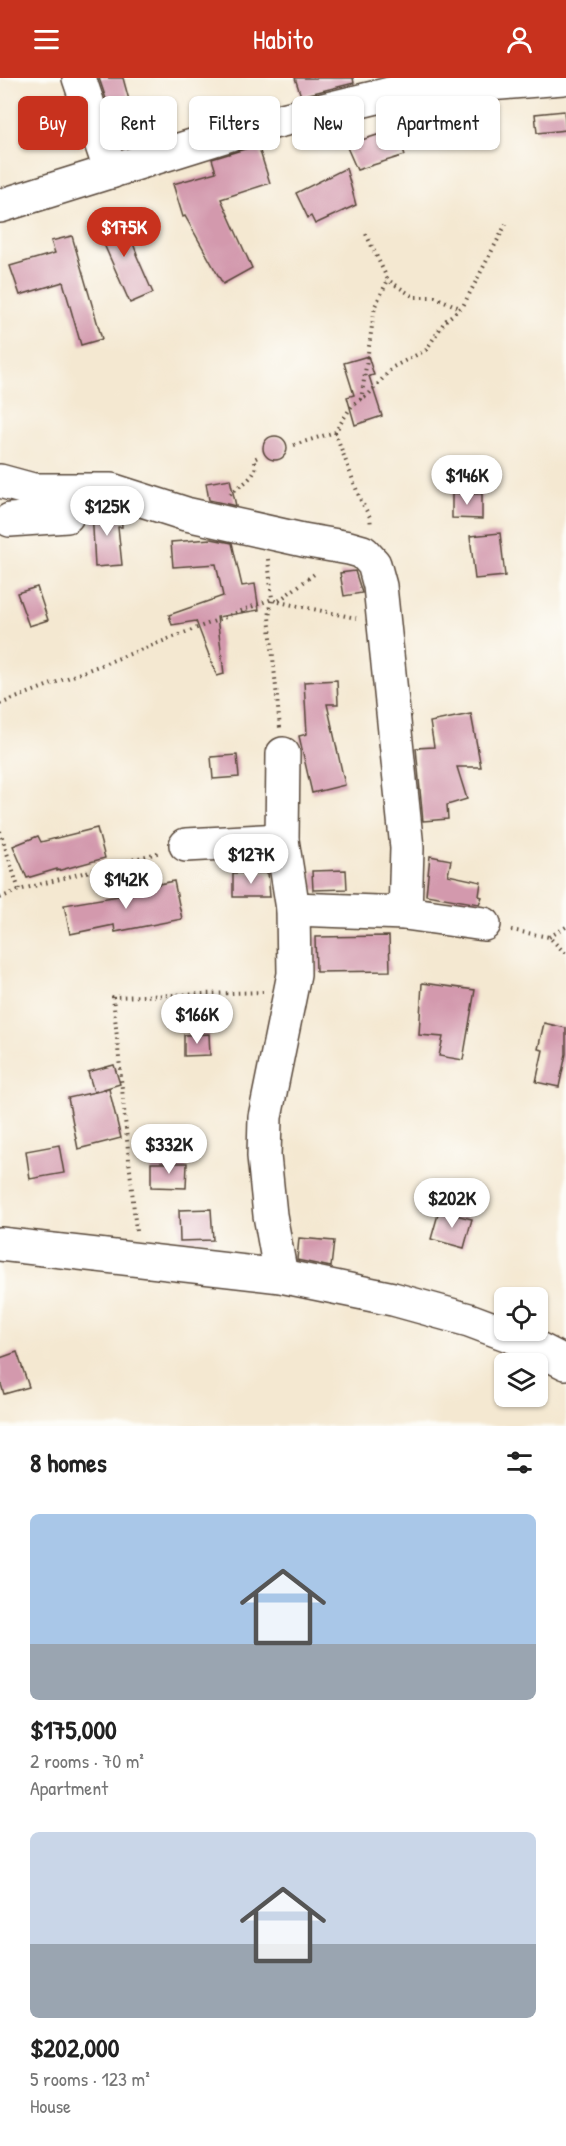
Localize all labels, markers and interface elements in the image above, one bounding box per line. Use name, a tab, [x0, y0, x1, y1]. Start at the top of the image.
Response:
text: Habito	[253, 21, 313, 57]
icon: menu	[30, 23, 63, 56]
icon: person	[503, 23, 536, 56]
chip: Buy	[18, 96, 88, 150]
chip: Rent	[100, 96, 177, 150]
chip: Filters	[189, 96, 280, 150]
chip: New	[292, 96, 364, 150]
chip: Apartment	[376, 96, 500, 150]
pin: $175K	[82, 207, 166, 258]
text: $175K	[101, 213, 147, 240]
pin: $146K	[425, 455, 509, 506]
text: $146K	[445, 461, 489, 488]
pin: $125K	[65, 486, 149, 537]
text: $125K	[84, 492, 130, 519]
pin: $127K	[209, 834, 293, 885]
text: $127K	[227, 840, 275, 867]
pin: $142K	[84, 859, 168, 910]
text: $142K	[104, 865, 148, 892]
pin: $166K	[155, 994, 239, 1045]
text: $166K	[175, 1000, 219, 1027]
pin: $332K	[127, 1124, 211, 1175]
text: $332K	[145, 1130, 193, 1157]
pin: $202K	[410, 1178, 494, 1229]
text: $202K	[428, 1184, 476, 1211]
map controls	[494, 1287, 548, 1407]
button: locate	[494, 1287, 548, 1341]
button: layers	[494, 1353, 548, 1407]
text: 8 homes	[30, 1445, 107, 1480]
icon: filters	[503, 1446, 536, 1479]
icon: home	[229, 1553, 337, 1661]
text: $175,000	[30, 1712, 117, 1747]
text: 2 rooms · 70 m²	[30, 1747, 144, 1774]
text: Apartment	[30, 1774, 108, 1801]
icon: home	[229, 1871, 337, 1979]
text: $202,000	[30, 2030, 119, 2065]
text: 5 rooms · 123 m²	[30, 2065, 150, 2092]
text: House	[30, 2092, 71, 2119]

